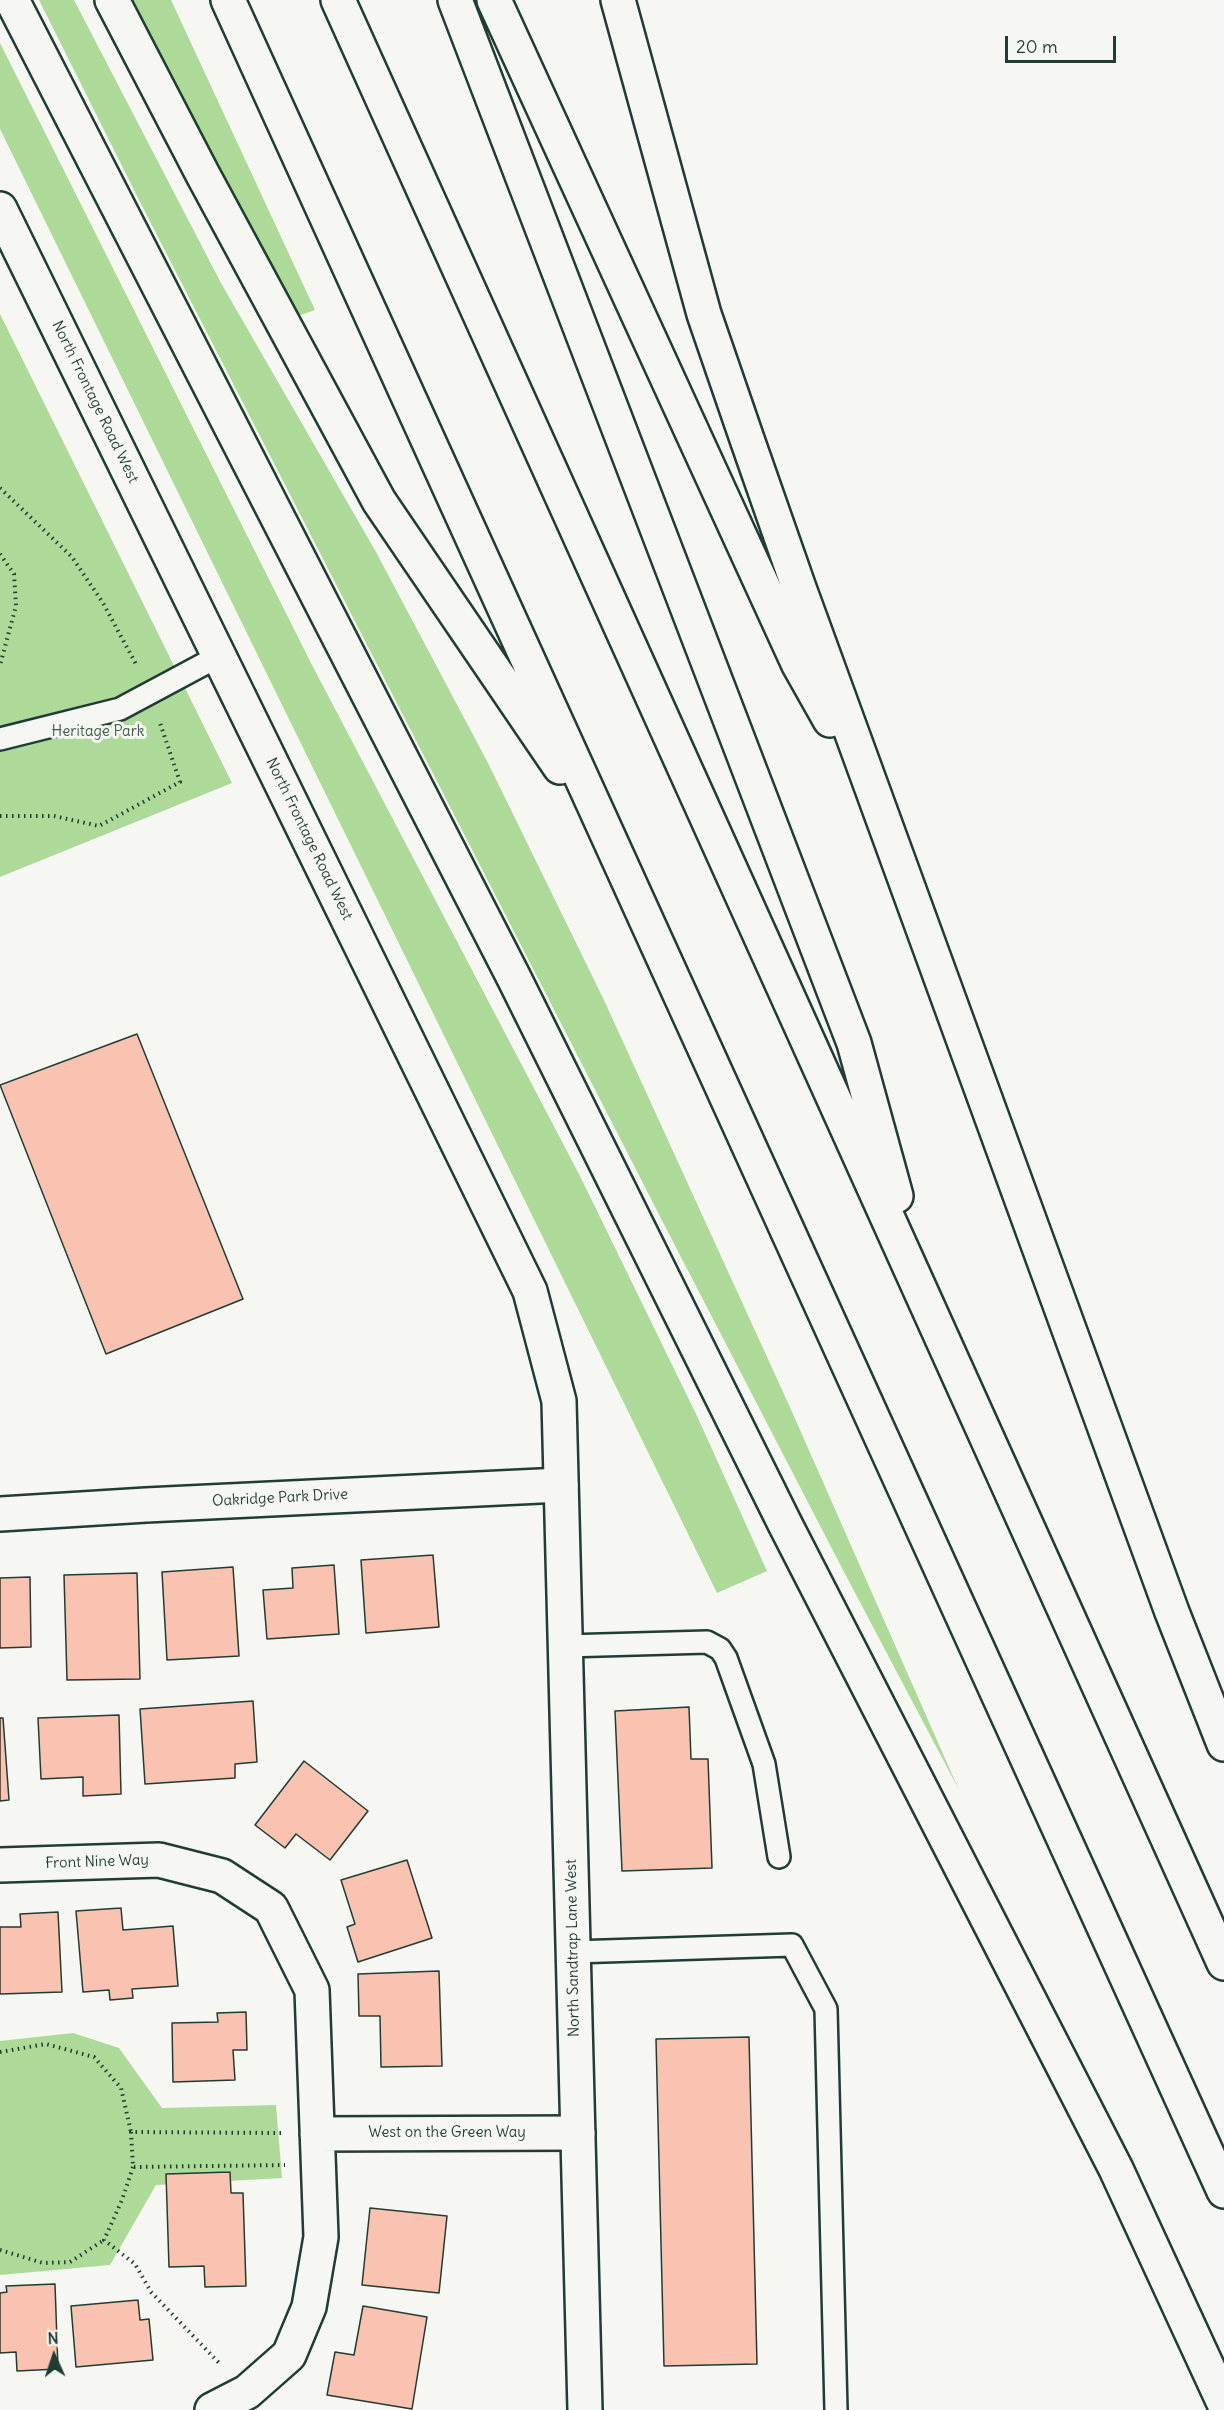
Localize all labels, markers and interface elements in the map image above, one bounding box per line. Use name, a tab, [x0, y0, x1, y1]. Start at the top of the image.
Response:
scale bar	[1008, 24, 1119, 62]
text: 20 m	[1016, 35, 1058, 58]
street label: North Frontage Road West	[48, 318, 142, 486]
park label: Heritage Park	[52, 723, 144, 741]
street label: North Frontage Road West	[262, 755, 356, 923]
street label: Oakridge Park Drive	[212, 1485, 348, 1511]
street label: Front Nine Way	[45, 1851, 149, 1873]
street label: North Sandtrap Lane West	[562, 1859, 584, 2037]
street label: West on the Green Way	[368, 2124, 526, 2142]
north arrow	[24, 2326, 84, 2386]
text: N	[47, 2328, 59, 2348]

